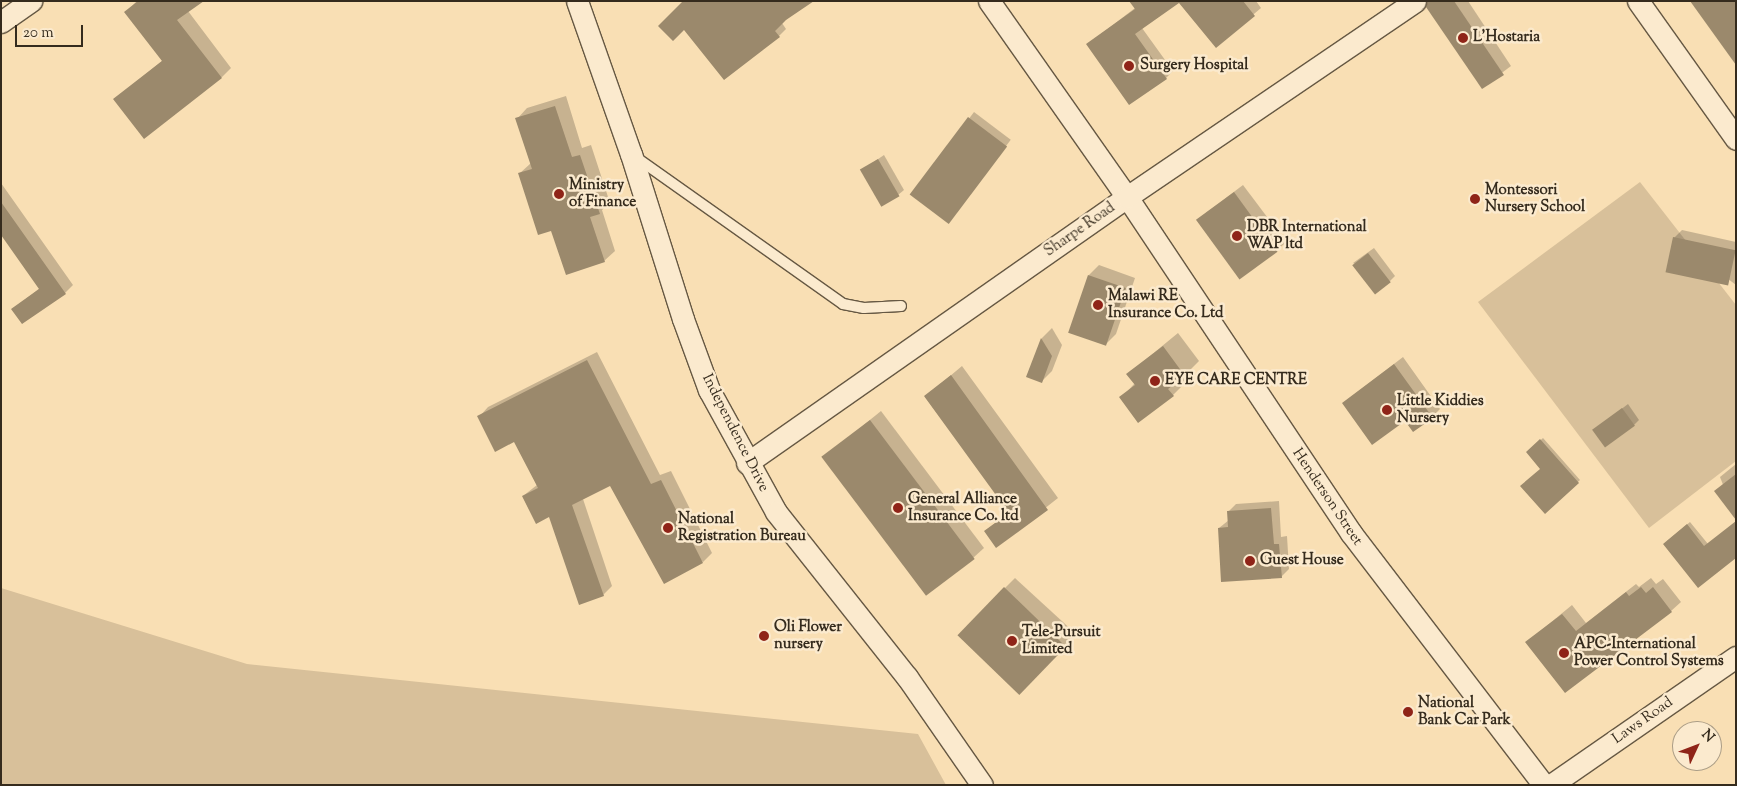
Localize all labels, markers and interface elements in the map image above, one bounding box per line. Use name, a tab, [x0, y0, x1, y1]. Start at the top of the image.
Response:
scale bar	[18, 15, 85, 47]
text: 20 m	[23, 23, 54, 44]
place label: L'Hostaria	[1473, 29, 1540, 47]
marker: L'Hostaria	[1457, 32, 1469, 44]
place label: Surgery Hospital	[1140, 57, 1248, 75]
marker: Surgery Hospital	[1122, 59, 1136, 73]
place label: Ministry of Finance	[569, 176, 636, 211]
place label: Montessori Nursery School	[1485, 181, 1585, 216]
marker: Ministry of Finance	[553, 188, 565, 200]
marker: Montessori Nursery School	[1469, 193, 1481, 205]
street label: Sharpe Road	[1041, 199, 1119, 261]
place label: DBR International WAP ltd	[1247, 218, 1367, 253]
marker: DBR International WAP ltd	[1231, 230, 1243, 242]
place label: Malawi RE Insurance Co. Ltd	[1108, 287, 1224, 322]
marker: Malawi RE Insurance Co. Ltd	[1092, 299, 1104, 311]
street label: Independence Drive	[697, 371, 773, 495]
place label: EYE CARE CENTRE	[1165, 372, 1307, 390]
marker: EYE CARE CENTRE	[1149, 375, 1161, 387]
place label: Little Kiddies Nursery	[1397, 392, 1484, 427]
marker: Little Kiddies Nursery	[1381, 404, 1393, 416]
street label: Henderson Street	[1288, 445, 1366, 549]
place label: General Alliance Insurance Co. ltd	[908, 490, 1019, 525]
marker: General Alliance Insurance Co. ltd	[892, 502, 904, 514]
place label: National Registration Bureau	[678, 510, 806, 545]
marker: National Registration Bureau	[662, 522, 674, 534]
place label: Guest House	[1260, 552, 1344, 570]
marker: Guest House	[1244, 555, 1256, 567]
place label: Oli Flower nursery	[774, 618, 842, 653]
place label: Tele-Pursuit Limited	[1022, 623, 1101, 658]
marker: Oli Flower nursery	[758, 630, 770, 642]
marker: Tele-Pursuit Limited	[1006, 635, 1018, 647]
place label: APC-International Power Control Systems	[1574, 635, 1724, 670]
marker: APC-International Power Control Systems	[1558, 647, 1570, 659]
place label: National Bank Car Park	[1418, 694, 1511, 729]
street label: Laws Road	[1609, 694, 1677, 748]
marker: National Bank Car Park	[1402, 706, 1414, 718]
north arrow	[1672, 721, 1722, 771]
text: N	[1696, 726, 1718, 747]

